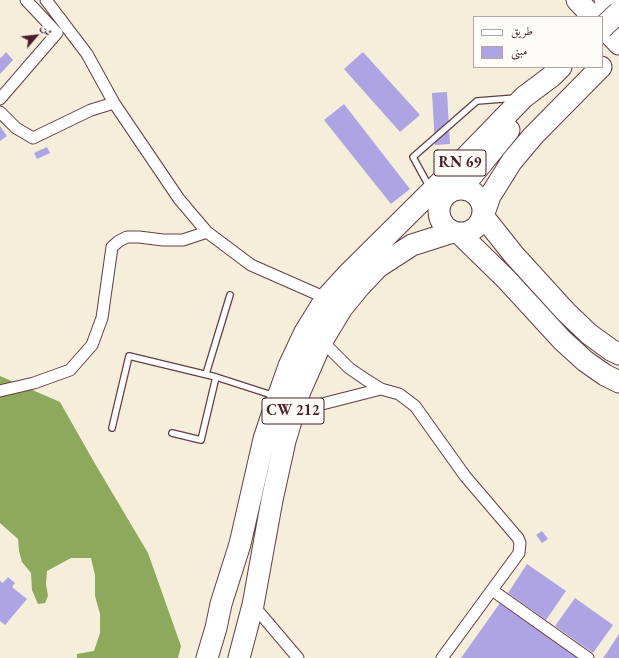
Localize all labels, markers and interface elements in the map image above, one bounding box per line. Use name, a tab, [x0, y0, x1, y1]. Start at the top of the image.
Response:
north arrow	[16, 16, 56, 56]
legend	[473, 16, 603, 68]
text: ش	[38, 22, 55, 38]
text: طريق	[511, 23, 533, 39]
text: مبنى	[511, 43, 527, 59]
road number: RN 69	[434, 150, 486, 176]
road number: CW 212	[262, 398, 324, 424]

